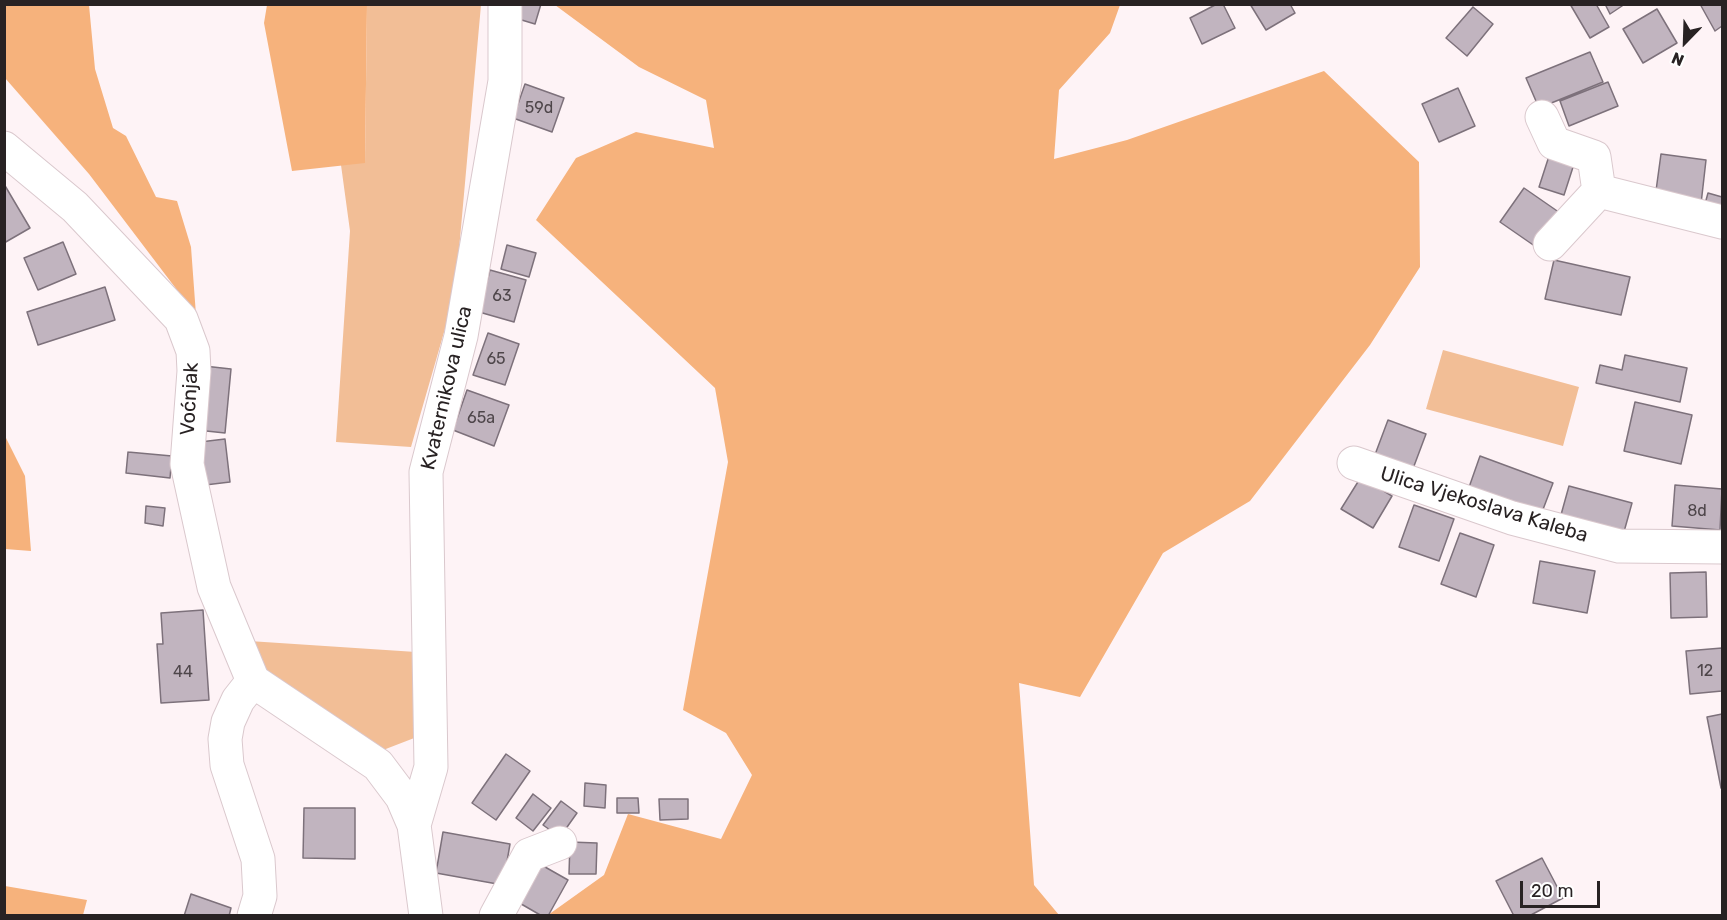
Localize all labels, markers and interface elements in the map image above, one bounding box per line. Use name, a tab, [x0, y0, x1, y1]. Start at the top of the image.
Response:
north arrow	[1655, 12, 1715, 72]
text: N	[1669, 48, 1687, 70]
house number: 59d	[525, 98, 553, 118]
house number: 63	[492, 286, 512, 306]
street label: Kvaternikova ulica	[416, 304, 478, 472]
house number: 65	[486, 349, 506, 369]
street label: Voćnjak	[176, 362, 204, 436]
house number: 65a	[467, 408, 495, 428]
street label: Ulica Vjekoslava Kaleba	[1377, 462, 1591, 548]
house number: 8d	[1687, 501, 1707, 521]
house number: 12	[1697, 661, 1713, 681]
house number: 44	[173, 662, 193, 682]
scale bar	[1523, 869, 1602, 907]
text: 20 m	[1531, 880, 1573, 902]

